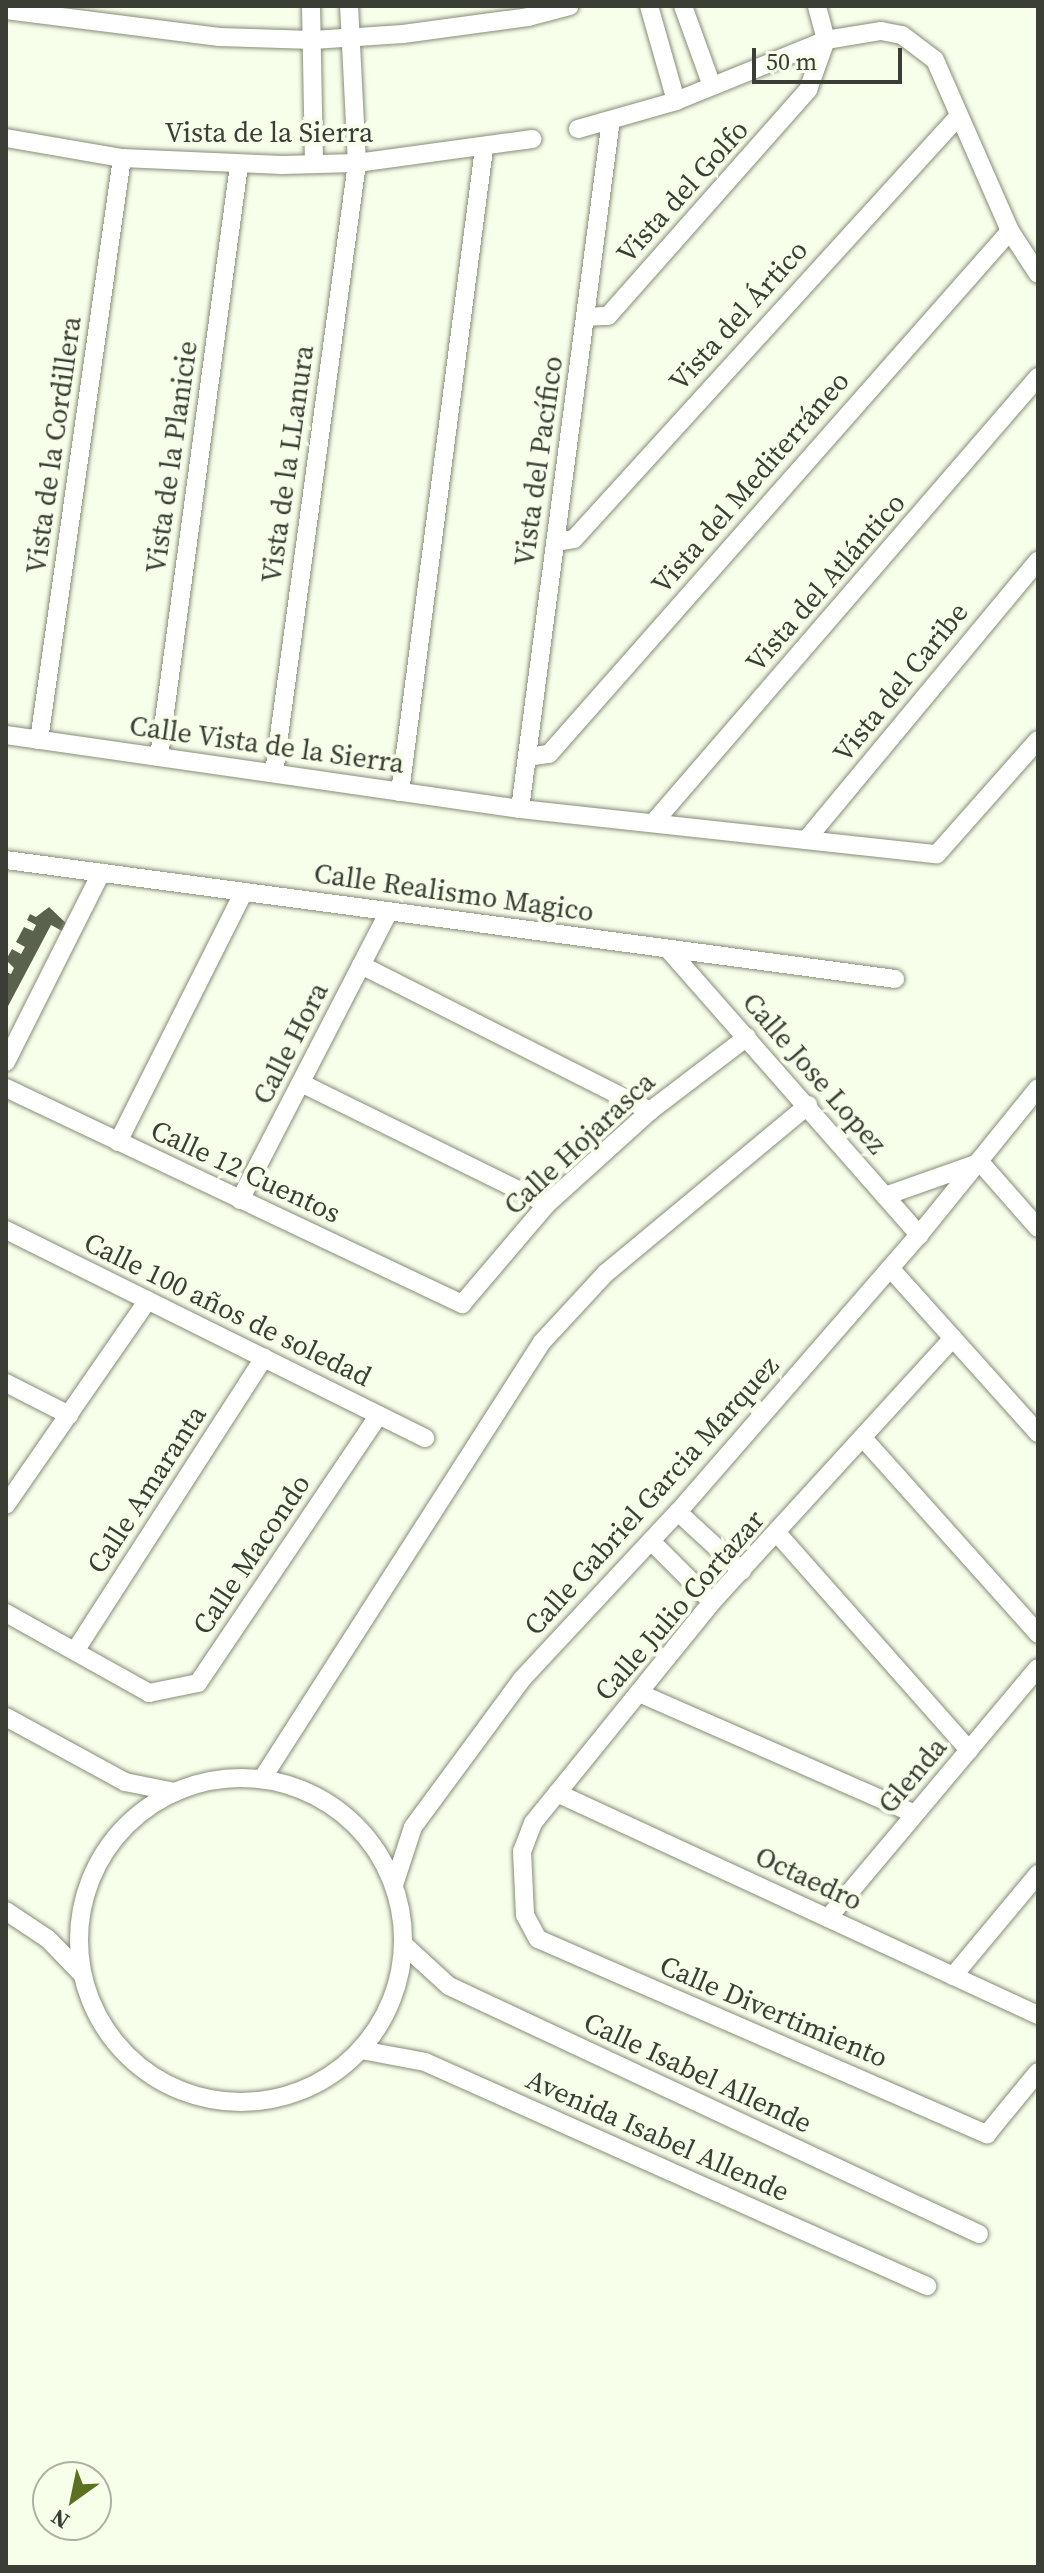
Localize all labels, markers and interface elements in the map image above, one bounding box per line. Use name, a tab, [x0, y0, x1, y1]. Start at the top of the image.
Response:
scale bar	[756, 32, 906, 82]
text: 50 m	[766, 45, 817, 78]
street label: Vista del Golfo	[609, 113, 755, 269]
street label: Vista de la Sierra	[165, 115, 373, 149]
street label: Vista del Ártico	[662, 233, 814, 397]
street label: Vista de la Cordillera	[18, 314, 88, 576]
street label: Vista de la Planicie	[138, 339, 204, 575]
street label: Vista de la LLanura	[254, 343, 320, 585]
street label: Vista del Pacífico	[507, 354, 569, 568]
street label: Vista del Mediterráneo	[644, 364, 856, 600]
street label: Vista del Atlántico	[738, 486, 912, 678]
street label: Vista del Caribe	[825, 595, 975, 769]
street label: Calle Vista de la Sierra	[127, 708, 407, 780]
street label: Calle Realismo Magico	[312, 856, 596, 928]
street label: Calle Hora	[245, 977, 335, 1109]
street label: Calle Jose Lopez	[736, 985, 894, 1161]
street label: Calle Hojarasca	[497, 1065, 661, 1221]
street label: Calle 12 Cuentos	[146, 1112, 346, 1230]
street label: Calle 100 años de soledad	[79, 1225, 377, 1393]
street label: Calle Gabriel Garcia Marquez	[517, 1348, 785, 1642]
street label: Calle Amaranta	[79, 1399, 213, 1579]
street label: Calle Macondo	[185, 1468, 317, 1640]
street label: Calle Julio Cortazar	[587, 1503, 771, 1707]
street label: Glenda	[871, 1730, 953, 1820]
street label: Octaedro	[750, 1839, 868, 1917]
street label: Calle Divertimiento	[655, 1948, 893, 2074]
street label: Calle Isabel Allende	[579, 2005, 817, 2139]
street label: Avenida Isabel Allende	[521, 2062, 795, 2208]
north arrow	[32, 2461, 112, 2541]
text: N	[45, 2503, 75, 2536]

